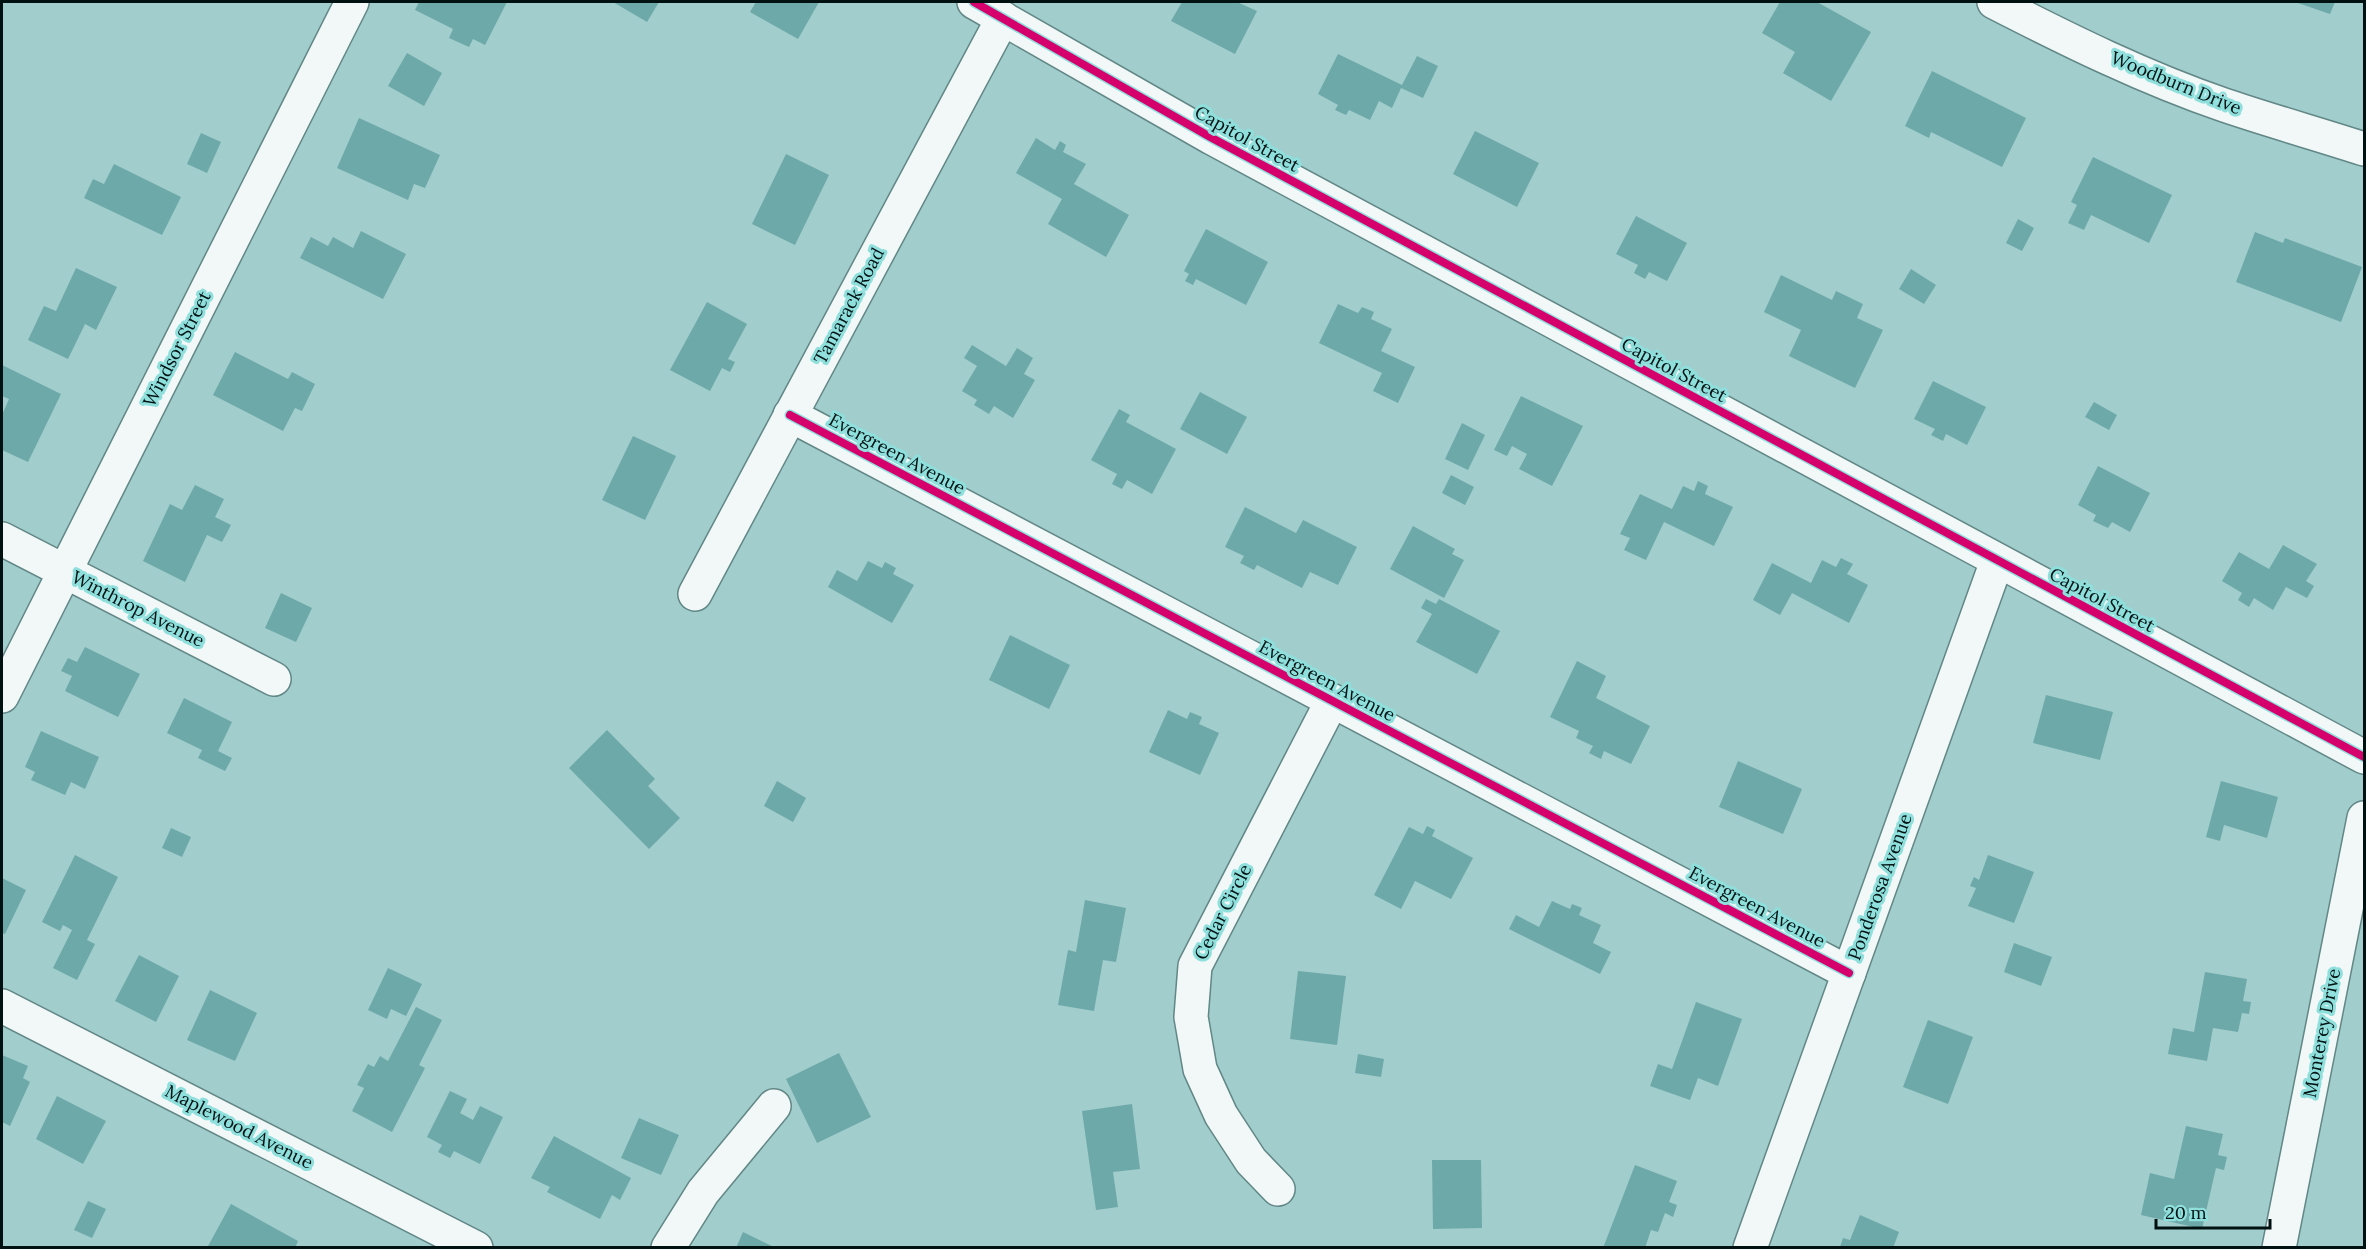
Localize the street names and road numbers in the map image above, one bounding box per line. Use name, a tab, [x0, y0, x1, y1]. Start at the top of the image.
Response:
street label: Woodburn Drive	[2108, 46, 2245, 119]
street label: Capitol Street	[1191, 100, 1304, 177]
street label: Tamarack Road	[808, 243, 889, 368]
street label: Windsor Street	[138, 287, 216, 410]
street label: Capitol Street	[1618, 332, 1731, 407]
street label: Evergreen Avenue	[825, 408, 970, 499]
street label: Capitol Street	[2046, 562, 2159, 637]
street label: Winthrop Avenue	[68, 565, 209, 652]
street label: Evergreen Avenue	[1255, 635, 1400, 726]
street label: Ponderosa Avenue	[1842, 810, 1917, 963]
street label: Cedar Circle	[1189, 860, 1257, 963]
street label: Evergreen Avenue	[1685, 861, 1830, 952]
street label: Monterey Drive	[2298, 966, 2345, 1099]
street label: Maplewood Avenue	[161, 1079, 317, 1174]

